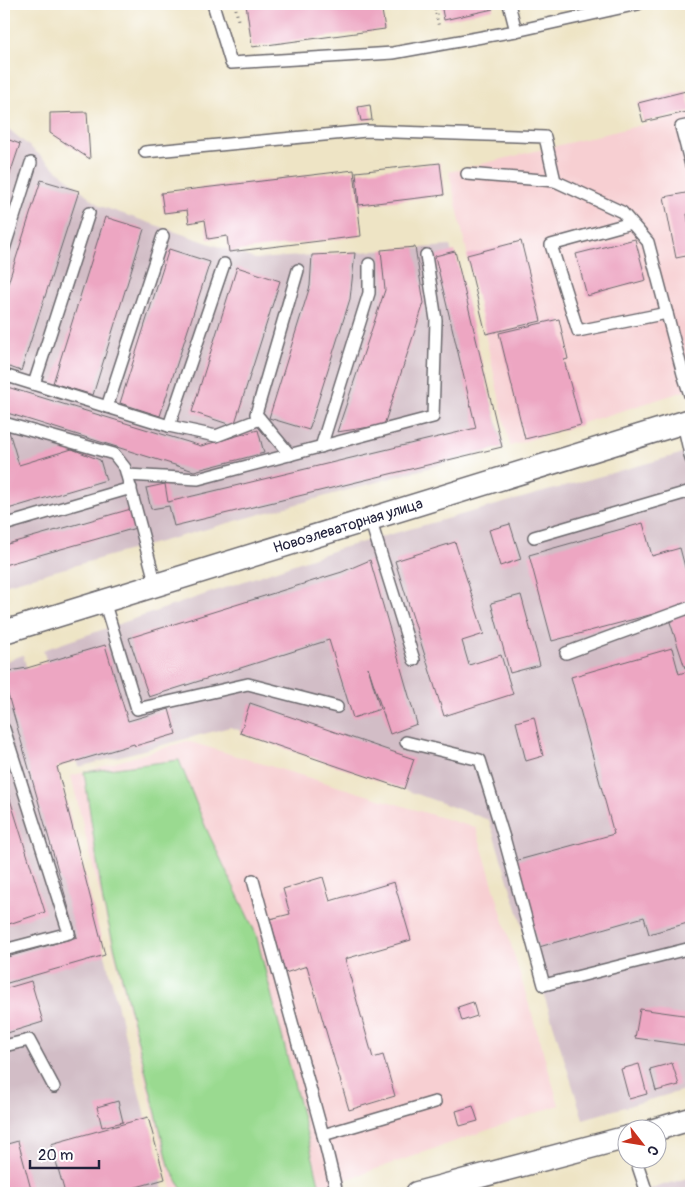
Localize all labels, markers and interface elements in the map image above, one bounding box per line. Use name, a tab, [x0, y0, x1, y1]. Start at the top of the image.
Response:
street label: Новоэлеваторная улица	[271, 494, 425, 558]
north arrow	[618, 1120, 668, 1170]
scale bar	[30, 1137, 99, 1169]
text: С	[643, 1142, 662, 1159]
text: 20 m	[38, 1146, 73, 1165]

